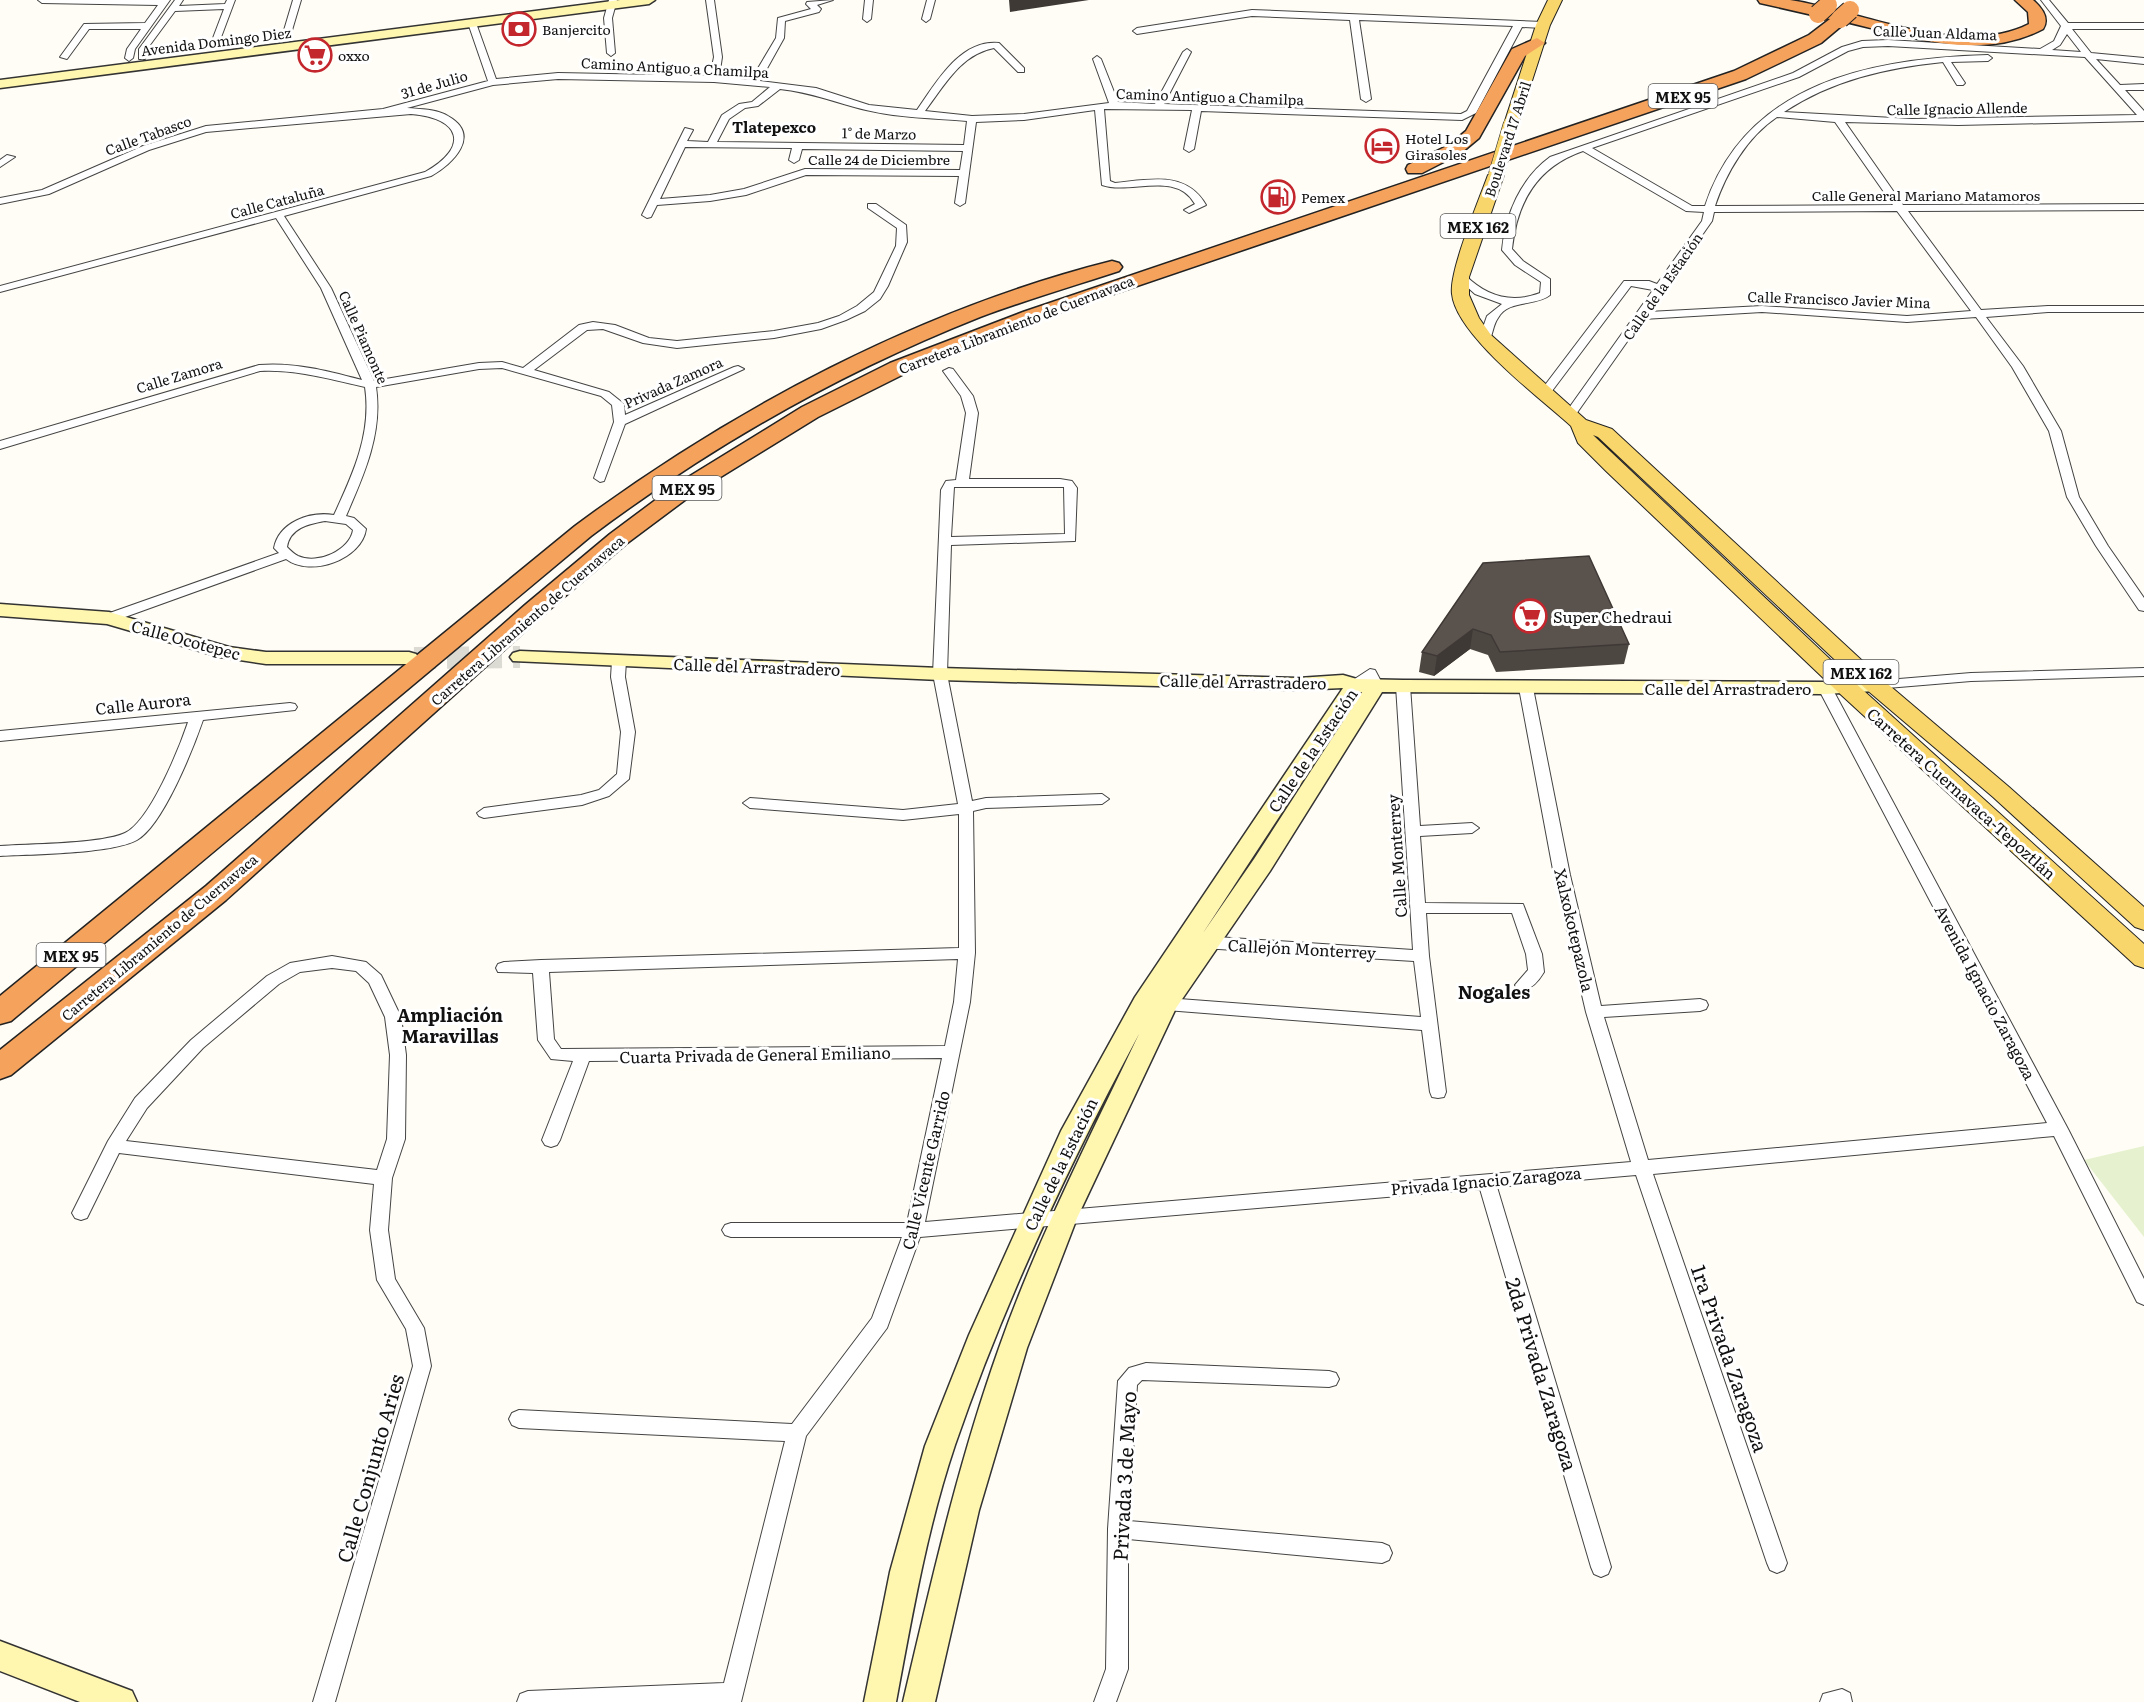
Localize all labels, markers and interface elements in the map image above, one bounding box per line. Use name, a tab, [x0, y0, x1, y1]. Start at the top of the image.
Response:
bank icon: Banjercito	[501, 11, 537, 47]
place label: Banjercito	[542, 19, 611, 39]
street label: Calle Juan Aldama	[1873, 20, 1998, 44]
street label: Avenida Domingo Diez	[140, 22, 292, 60]
supermarket icon: oxxo	[297, 37, 333, 73]
place label: oxxo	[338, 45, 370, 65]
street label: Camino Antiguo a Chamilpa	[581, 52, 770, 82]
street label: 31 de Julio	[398, 65, 470, 103]
street label: Boulevard 17 Abril	[1479, 78, 1535, 199]
street label: Camino Antiguo a Chamilpa	[1116, 83, 1305, 109]
road number: MEX 95	[1648, 84, 1718, 108]
street label: Calle Ignacio Allende	[1886, 97, 2028, 119]
street label: Calle Tabasco	[102, 110, 194, 160]
district label: Tlatepexco	[732, 115, 816, 138]
street label: 1° de Marzo	[842, 122, 916, 144]
hotel icon: Hotel Los Girasoles	[1364, 128, 1400, 164]
place label: Hotel Los Girasoles	[1405, 128, 1468, 164]
street label: Calle 24 de Diciembre	[808, 149, 950, 169]
street label: Calle Cataluña	[228, 179, 327, 223]
fuel station icon: Pemex	[1260, 179, 1296, 215]
street label: Calle General Mariano Matamoros	[1812, 185, 2040, 205]
place label: Pemex	[1301, 187, 1345, 207]
road number: MEX 162	[1440, 214, 1516, 238]
street label: Calle de la Estación	[1617, 228, 1707, 344]
street label: Carretera Libramiento de Cuernavaca	[896, 270, 1137, 378]
street label: Calle Francisco Javier Mina	[1747, 286, 1931, 312]
street label: Calle Piamonte	[334, 287, 394, 387]
street label: Privada Zamora	[620, 351, 726, 413]
street label: Calle Zamora	[134, 352, 225, 398]
road number: MEX 95	[652, 476, 722, 500]
street label: Carretera Libramiento de Cuernavaca	[426, 530, 628, 710]
supermarket icon: Super Chedraui	[1512, 598, 1548, 634]
place label: Super Chedraui	[1553, 604, 1672, 628]
street label: Calle Ocotepec	[129, 613, 243, 665]
street label: Calle del Arrastradero	[673, 651, 841, 681]
road number: MEX 162	[1824, 660, 1898, 684]
street label: Calle del Arrastradero	[1159, 668, 1327, 694]
street label: Calle del Arrastradero	[1645, 676, 1811, 700]
street label: Calle de la Estación	[1261, 683, 1363, 817]
street label: Calle Aurora	[94, 686, 192, 720]
street label: Carretera Cuernavaca-Tepoztlán	[1862, 701, 2062, 885]
street label: Calle Monterrey	[1380, 793, 1412, 918]
street label: Carretera Libramiento de Cuernavaca	[57, 849, 262, 1025]
street label: Xalxokotepazola	[1549, 866, 1601, 994]
street label: Avenida Ignacio Zaragoza	[1930, 900, 2043, 1084]
street label: Callejón Monterrey	[1227, 932, 1377, 964]
road number: MEX 95	[36, 943, 106, 967]
district label: Nogales	[1458, 978, 1530, 1005]
district label: Ampliación Maravillas	[397, 1001, 504, 1049]
street label: Cuarta Privada de General Emiliano	[619, 1040, 891, 1068]
street label: Calle Vicente Garrido	[895, 1088, 955, 1252]
street label: Calle de la Estación	[1017, 1093, 1103, 1235]
street label: Privada Ignacio Zaragoza	[1390, 1160, 1583, 1200]
street label: 1ra Privada Zaragoza	[1685, 1260, 1777, 1456]
street label: 2da Privada Zaragoza	[1499, 1274, 1587, 1475]
street label: Calle Conjunto Aries	[328, 1370, 410, 1566]
street label: Privada 3 de Mayo	[1104, 1390, 1142, 1562]

